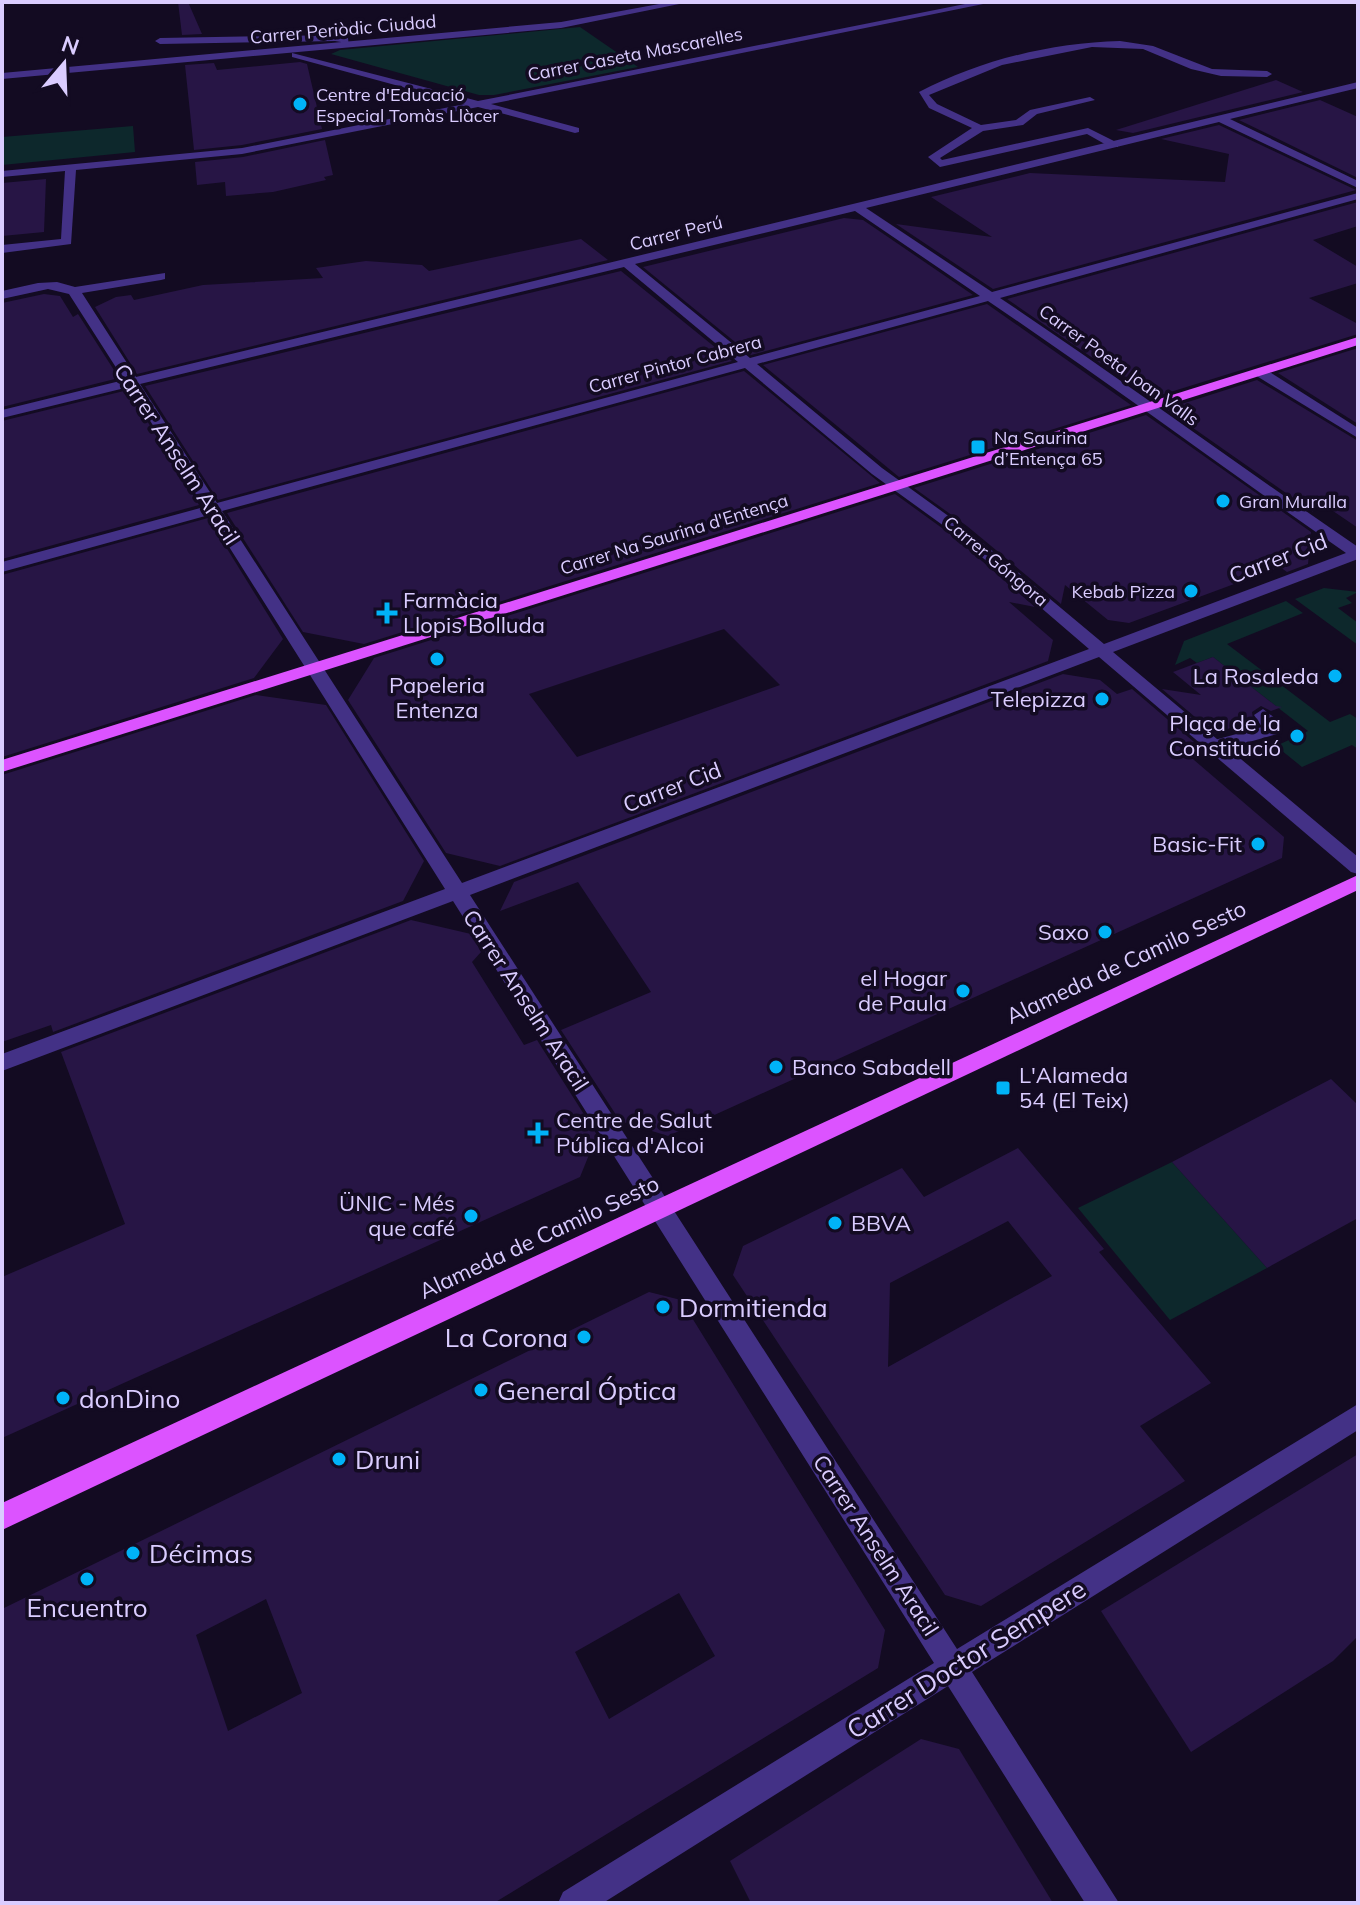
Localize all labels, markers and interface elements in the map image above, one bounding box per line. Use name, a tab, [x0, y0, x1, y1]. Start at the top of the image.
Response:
street label: Carrer Periòdic Ciudad	[249, 9, 437, 49]
street label: Carrer Caseta Mascarelles	[526, 22, 744, 86]
north arrow	[24, 24, 104, 104]
text: N	[58, 29, 83, 61]
place label: Centre d'Educació Especial Tomàs Llàcer	[316, 83, 499, 127]
marker: Centre d'Educació Especial Tomàs Llàcer	[291, 95, 309, 113]
street label: Carrer Perú	[627, 210, 725, 256]
street label: Carrer Poeta Joan Valls	[1035, 299, 1203, 431]
street label: Carrer Pintor Cabrera	[586, 330, 764, 398]
street label: Carrer Anselm Aracil	[108, 358, 246, 550]
place label: Na Saurina d’Entença 65	[994, 426, 1103, 470]
marker: Na Saurina d’Entença 65	[969, 438, 987, 456]
street label: Carrer Na Saurina d'Entença	[557, 488, 791, 580]
place label: Gran Muralla	[1239, 490, 1347, 513]
marker: Gran Muralla	[1214, 492, 1232, 510]
street label: Carrer Góngora	[939, 511, 1053, 611]
street label: Carrer Cid	[1225, 526, 1331, 590]
place label: Kebab Pizza	[1072, 580, 1175, 603]
marker: Kebab Pizza	[1182, 582, 1200, 600]
place label: Farmàcia Llopis Bolluda	[403, 586, 545, 639]
marker: Farmàcia Llopis Bolluda	[378, 604, 396, 622]
marker: Papeleria Entenza	[428, 650, 446, 668]
place label: La Rosaleda	[1193, 662, 1319, 690]
marker: La Rosaleda	[1326, 667, 1344, 685]
place label: Papeleria Entenza	[389, 671, 485, 724]
place label: Telepizza	[991, 685, 1086, 713]
marker: Telepizza	[1093, 690, 1111, 708]
place label: Plaça de la Constitució	[1168, 709, 1281, 762]
marker: Plaça de la Constitució	[1288, 727, 1306, 745]
street label: Carrer Cid	[619, 755, 725, 819]
place label: Basic-Fit	[1152, 830, 1242, 858]
marker: Basic-Fit	[1249, 835, 1267, 853]
street label: Alameda de Camilo Sesto	[1002, 894, 1250, 1030]
street label: Carrer Anselm Aracil	[457, 904, 595, 1096]
place label: Saxo	[1038, 918, 1089, 946]
marker: Saxo	[1096, 923, 1114, 941]
place label: el Hogar de Paula	[858, 964, 947, 1017]
marker: el Hogar de Paula	[954, 982, 972, 1000]
place label: Banco Sabadell	[792, 1053, 951, 1081]
marker: Banco Sabadell	[767, 1058, 785, 1076]
place label: L'Alameda 54 (El Teix)	[1019, 1061, 1130, 1114]
marker: L'Alameda 54 (El Teix)	[994, 1079, 1012, 1097]
place label: Centre de Salut Pública d'Alcoi	[556, 1106, 712, 1159]
marker: Centre de Salut Pública d'Alcoi	[527, 1122, 549, 1144]
street label: Alameda de Camilo Sesto	[415, 1169, 663, 1305]
place label: ÜNIC - Més que café	[339, 1189, 455, 1242]
marker: ÜNIC - Més que café	[462, 1207, 480, 1225]
place label: BBVA	[851, 1209, 911, 1237]
marker: BBVA	[826, 1214, 844, 1232]
place label: Dormitienda	[679, 1291, 828, 1324]
marker: Dormitienda	[654, 1298, 672, 1316]
place label: La Corona	[445, 1321, 568, 1354]
marker: La Corona	[575, 1328, 593, 1346]
place label: General Óptica	[497, 1374, 677, 1407]
marker: General Óptica	[472, 1381, 490, 1399]
place label: donDino	[79, 1382, 180, 1415]
marker: donDino	[54, 1389, 72, 1407]
place label: Druni	[355, 1443, 420, 1476]
street label: Carrer Anselm Aracil	[807, 1449, 945, 1641]
marker: Druni	[330, 1450, 348, 1468]
place label: Décimas	[149, 1537, 253, 1570]
marker: Décimas	[124, 1544, 142, 1562]
marker: Encuentro	[78, 1570, 96, 1588]
street label: Carrer Doctor Sempere	[840, 1572, 1092, 1746]
place label: Encuentro	[27, 1591, 148, 1624]

